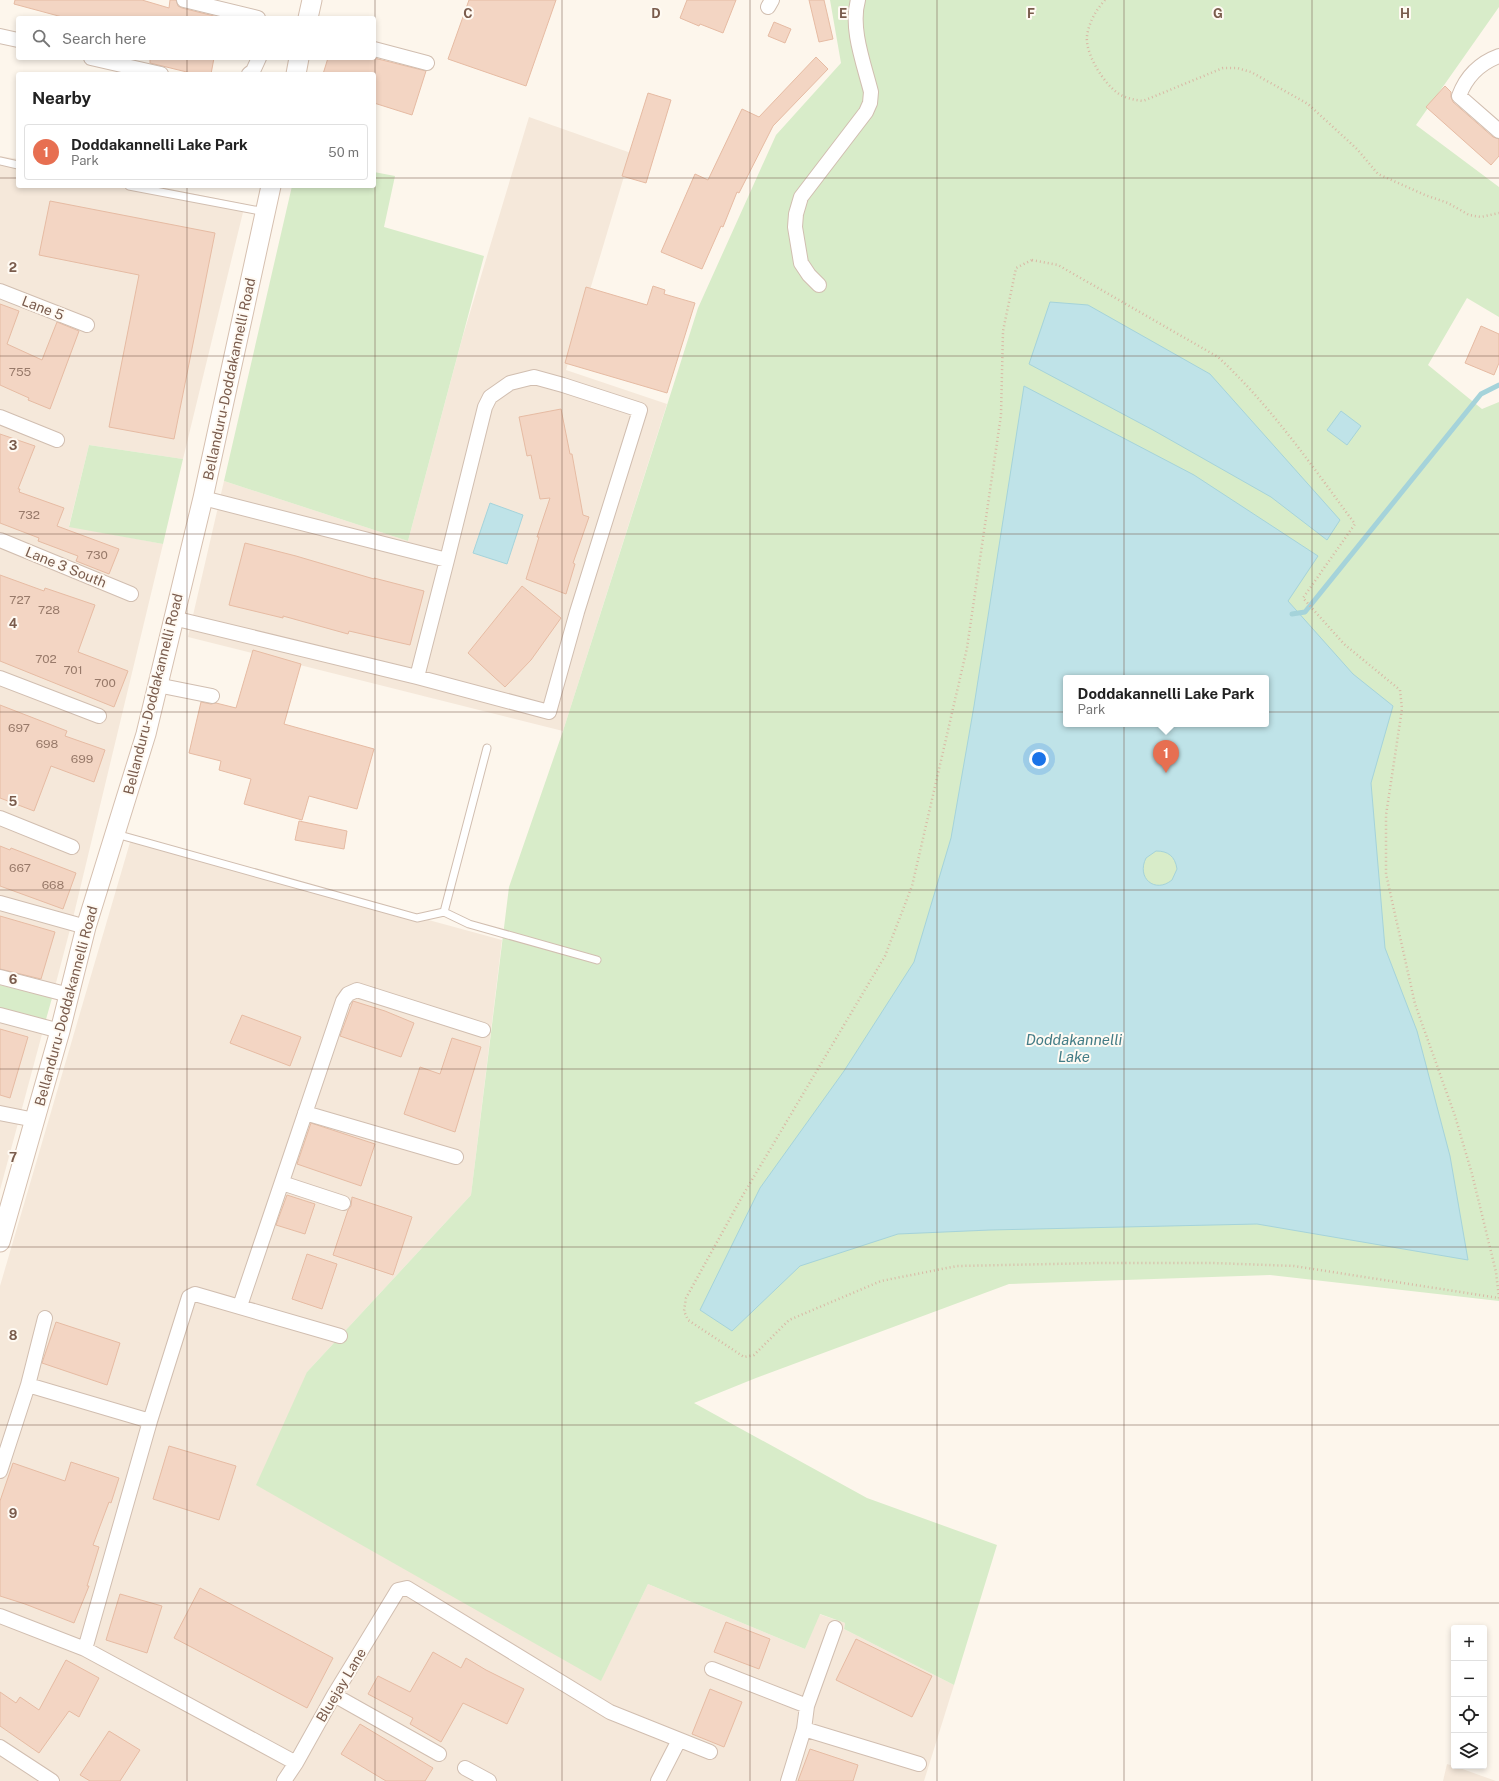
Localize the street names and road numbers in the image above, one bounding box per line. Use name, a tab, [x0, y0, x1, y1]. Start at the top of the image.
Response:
street label: Bellanduru-Doddakannelli Road	[200, 276, 258, 482]
street label: Lane 5	[20, 293, 66, 323]
street label: Lane 3 South	[23, 543, 109, 591]
street label: Bellanduru-Doddakannelli Road	[120, 592, 186, 796]
street label: Bellanduru-Doddakannelli Road	[32, 904, 100, 1108]
street label: Bluejay Lane	[313, 1645, 369, 1725]

